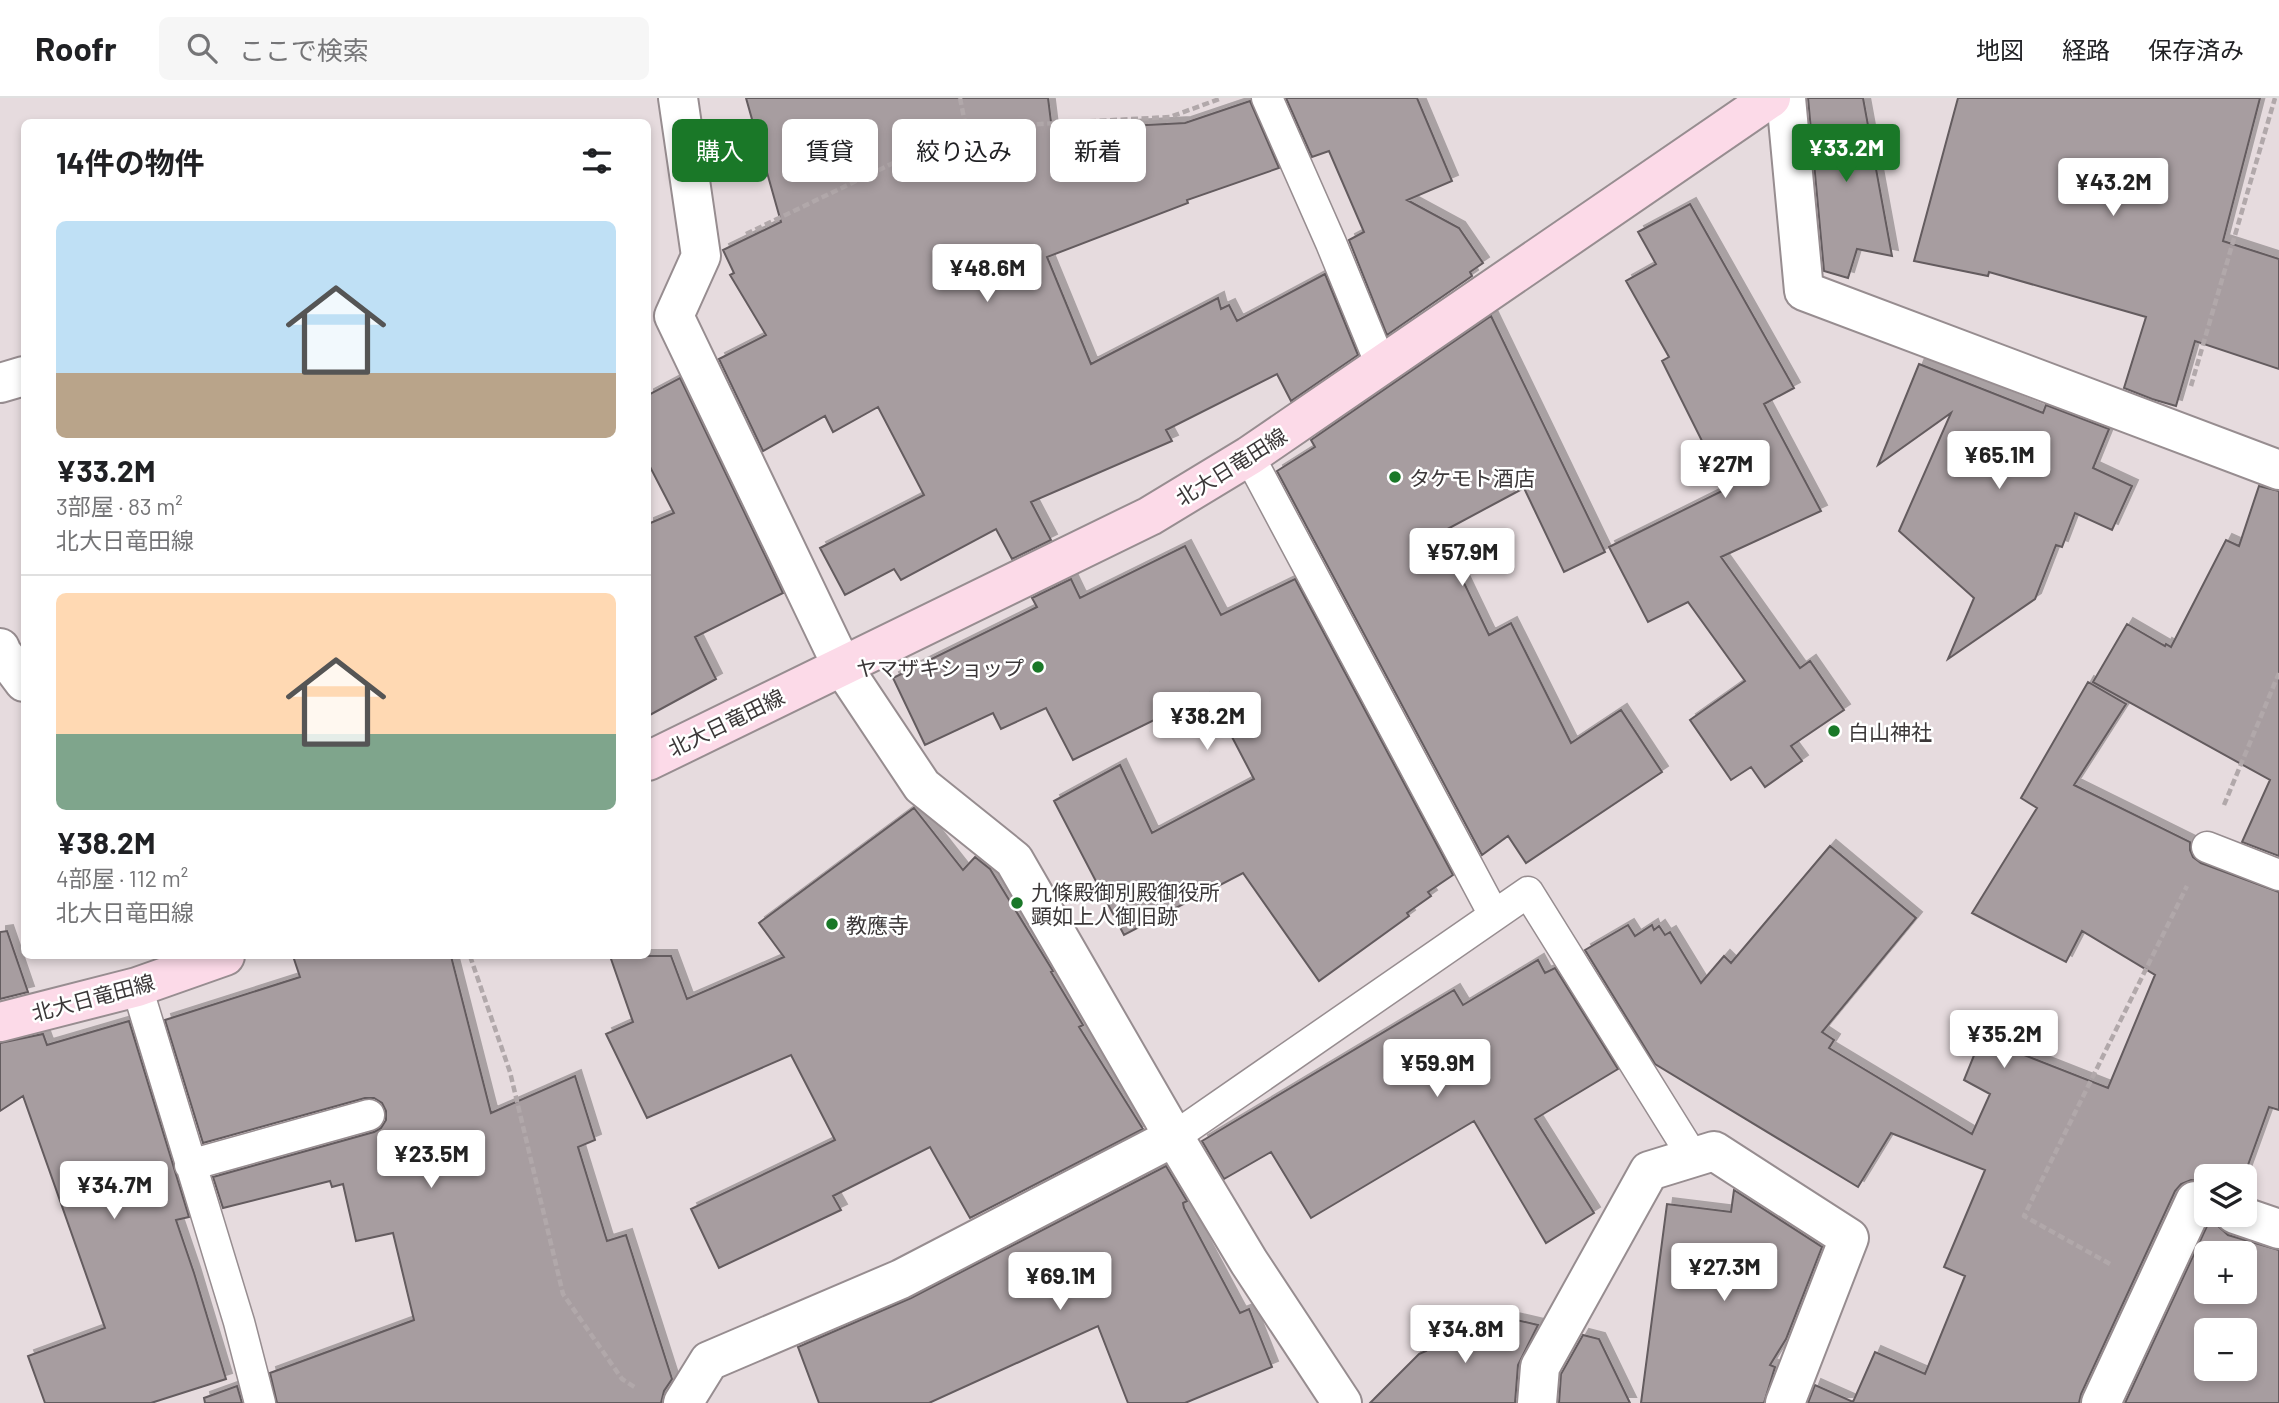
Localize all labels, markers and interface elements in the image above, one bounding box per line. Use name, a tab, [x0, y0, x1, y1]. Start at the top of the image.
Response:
search box	[159, 17, 649, 80]
text: Roofr	[35, 28, 117, 68]
icon: search	[183, 29, 221, 67]
text: ここで検索	[239, 34, 369, 65]
text: 地図	[1976, 35, 2024, 64]
text: 経路	[2062, 35, 2110, 64]
text: 保存済み	[2148, 35, 2244, 64]
chip: 購入	[672, 119, 768, 182]
chip: 賃貸	[782, 119, 878, 182]
chip: 絞り込み	[892, 119, 1036, 182]
chip: 新着	[1050, 119, 1146, 182]
pin: ¥33.2M	[1789, 125, 1903, 184]
text: ¥33.2M	[1808, 133, 1884, 161]
icon: filters	[578, 142, 616, 180]
text: 14件の物件	[56, 144, 205, 180]
pin: ¥43.2M	[2056, 158, 2170, 218]
text: ¥43.2M	[2074, 167, 2152, 195]
pin: ¥48.6M	[930, 244, 1044, 304]
text: ¥48.6M	[948, 253, 1026, 281]
icon: home	[273, 267, 399, 393]
street label: 北大日竜田線	[1171, 422, 1291, 510]
pin: ¥65.1M	[1942, 432, 2056, 491]
pin: ¥27M	[1684, 440, 1766, 500]
text: ¥65.1M	[1963, 440, 2035, 468]
text: ¥27M	[1697, 449, 1753, 477]
text: ¥33.2M	[56, 452, 155, 488]
place label: タケモト酒店	[1409, 465, 1535, 490]
marker: タケモト酒店	[1387, 469, 1403, 485]
text: 3部屋 · 83 m²	[56, 492, 183, 520]
text: 北大日竜田線	[56, 526, 194, 554]
pin: ¥57.9M	[1405, 528, 1519, 588]
text: ¥57.9M	[1426, 537, 1498, 565]
icon: home	[273, 639, 399, 765]
place label: ヤマザキショップ	[856, 655, 1024, 680]
marker: ヤマザキショップ	[1030, 659, 1046, 675]
street label: 北大日竜田線	[664, 683, 788, 761]
pin: ¥38.2M	[1150, 692, 1264, 752]
text: ¥38.2M	[1169, 701, 1245, 729]
place label: 白山神社	[1848, 719, 1932, 744]
marker: 白山神社	[1826, 723, 1842, 739]
text: ¥38.2M	[56, 824, 155, 860]
text: 4部屋 · 112 m²	[56, 864, 188, 892]
place label: 九條殿御別殿御役所 顕如上人御旧跡	[1031, 879, 1220, 928]
marker: 九條殿御別殿御役所 顕如上人御旧跡	[1009, 895, 1025, 911]
text: 北大日竜田線	[56, 898, 194, 926]
place label: 教應寺	[846, 912, 909, 937]
marker: 教應寺	[824, 916, 840, 932]
street label: 北大日竜田線	[29, 969, 157, 1025]
pin: ¥35.2M	[1947, 1010, 2061, 1070]
text: ¥35.2M	[1966, 1019, 2042, 1047]
pin: ¥59.9M	[1380, 1040, 1494, 1099]
text: ¥59.9M	[1399, 1048, 1475, 1076]
pin: ¥23.5M	[374, 1130, 488, 1190]
text: ¥23.5M	[393, 1139, 469, 1167]
pin: ¥34.7M	[57, 1162, 171, 1221]
map controls	[2194, 1164, 2257, 1381]
button: layers	[2194, 1164, 2257, 1227]
text: ¥34.7M	[76, 1170, 152, 1198]
button: +	[2194, 1241, 2257, 1304]
pin: ¥27.3M	[1667, 1244, 1781, 1303]
pin: ¥69.1M	[1003, 1252, 1117, 1312]
text: ¥27.3M	[1687, 1252, 1761, 1280]
text: ¥69.1M	[1024, 1261, 1096, 1289]
pin: ¥34.8M	[1408, 1306, 1522, 1365]
text: ¥34.8M	[1426, 1314, 1504, 1342]
button: −	[2194, 1318, 2257, 1381]

